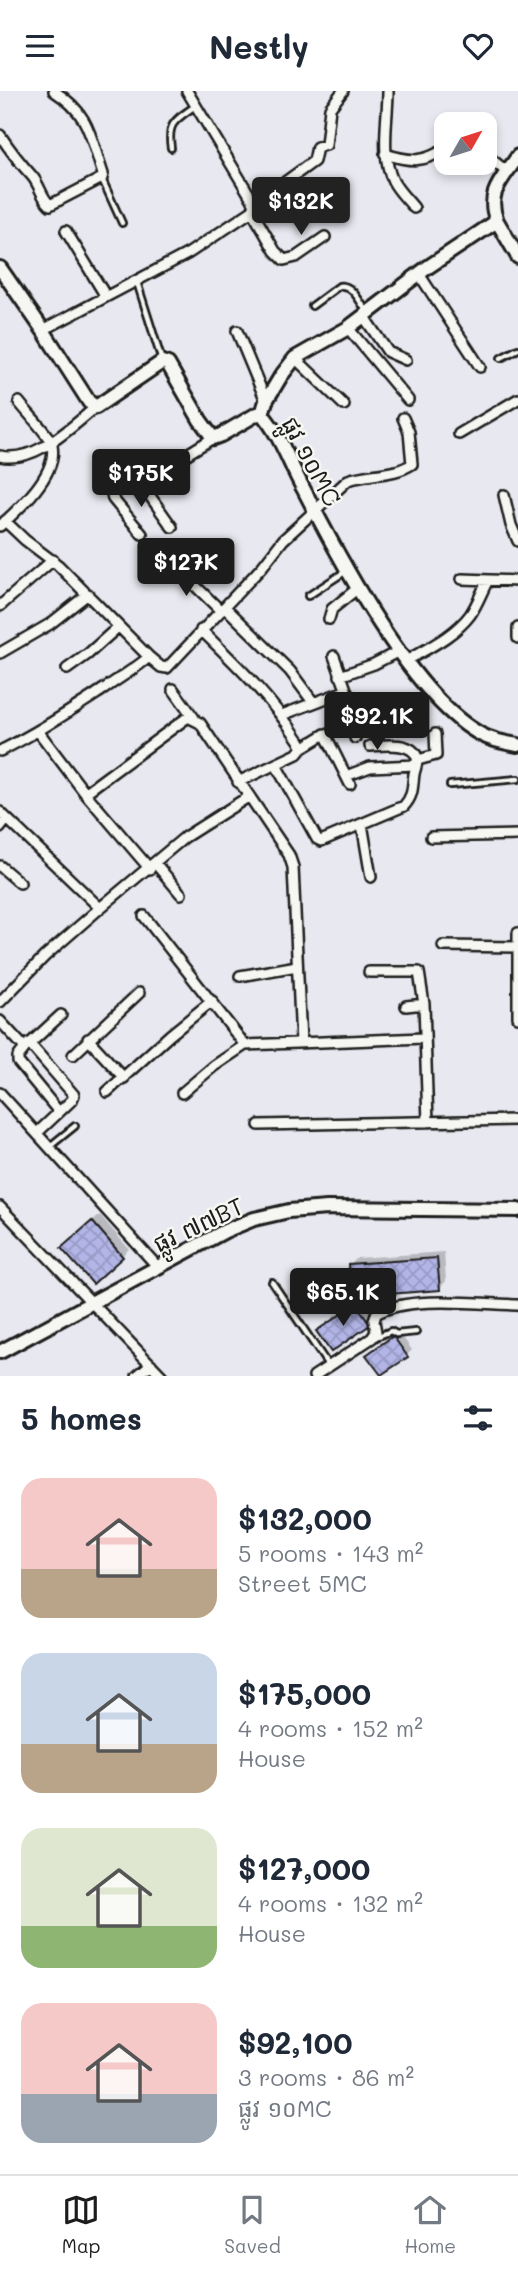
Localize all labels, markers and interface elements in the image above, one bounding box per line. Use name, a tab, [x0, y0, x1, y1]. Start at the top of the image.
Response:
text: Nestly	[209, 25, 309, 67]
icon: menu	[21, 27, 59, 65]
icon: heart	[459, 27, 497, 65]
north arrow	[434, 112, 497, 175]
map controls	[434, 112, 497, 175]
pin: $132K	[252, 177, 350, 237]
text: $132K	[268, 185, 334, 215]
street label: ផ្លូវ ១០MC	[268, 411, 349, 515]
pin: $175K	[92, 449, 190, 509]
text: $175K	[108, 457, 174, 487]
pin: $127K	[137, 539, 235, 598]
text: $127K	[153, 546, 219, 576]
pin: $92.1K	[320, 693, 434, 752]
text: $92.1K	[340, 700, 414, 730]
street label: ផ្លូវ ៧៧BT	[148, 1190, 252, 1266]
pin: $65.1K	[286, 1269, 400, 1328]
text: $65.1K	[306, 1276, 380, 1306]
text: 5 homes	[21, 1398, 142, 1438]
icon: filters	[459, 1399, 497, 1437]
text: $132,000	[238, 1498, 372, 1538]
icon: home	[77, 1506, 161, 1590]
text: 5 rooms · 143 m²	[238, 1538, 424, 1568]
text: Street 5MC	[238, 1568, 367, 1598]
text: $175,000	[238, 1673, 371, 1713]
icon: home	[77, 1681, 161, 1765]
text: 4 rooms · 152 m²	[238, 1713, 423, 1743]
text: House	[238, 1743, 306, 1773]
text: $127,000	[238, 1848, 370, 1888]
icon: home	[77, 1856, 161, 1940]
text: 4 rooms · 132 m²	[238, 1888, 423, 1918]
text: House	[238, 1918, 306, 1948]
text: $92,100	[238, 2022, 352, 2062]
icon: home	[77, 2031, 161, 2115]
text: 3 rooms · 86 m²	[238, 2062, 414, 2092]
text: ផ្លូវ ១០MC	[238, 2093, 331, 2123]
tab: Map	[62, 2191, 101, 2258]
tab: Saved	[224, 2191, 281, 2258]
tab: Home	[404, 2191, 456, 2258]

